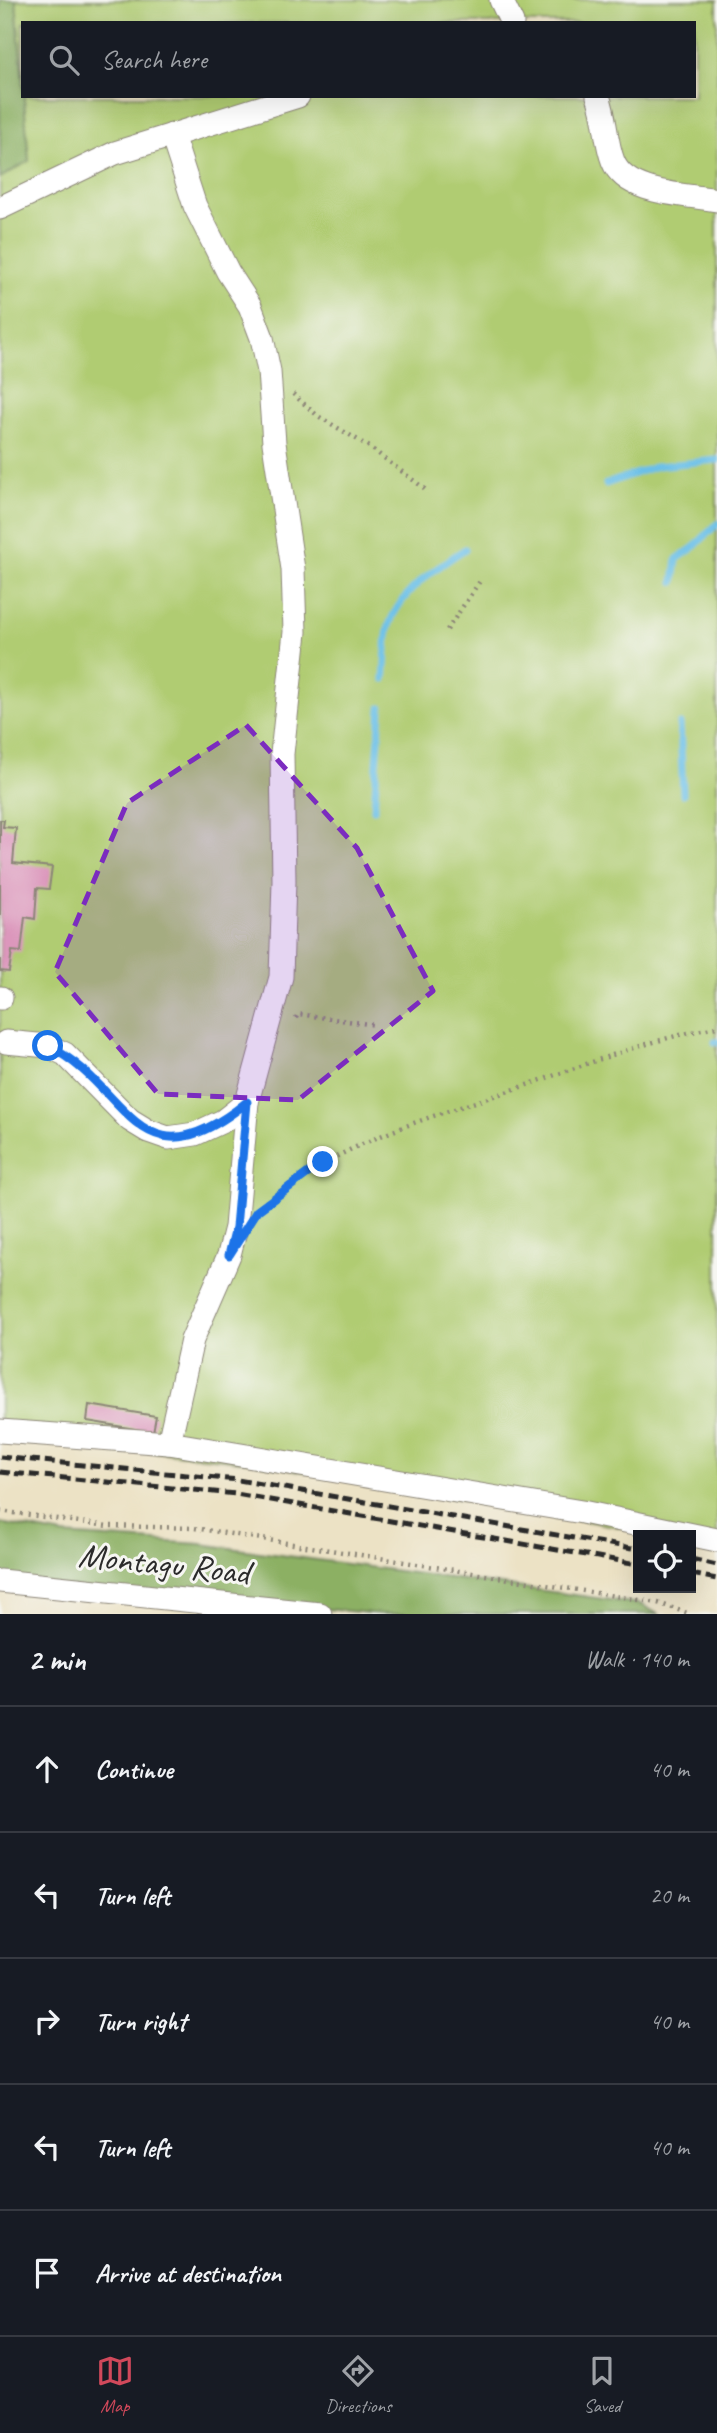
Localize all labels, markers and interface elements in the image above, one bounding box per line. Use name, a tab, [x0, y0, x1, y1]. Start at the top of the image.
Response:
search box	[21, 21, 696, 98]
icon: search	[45, 41, 83, 79]
text: Search here	[101, 43, 207, 76]
route start	[32, 1030, 63, 1061]
route end	[307, 1146, 338, 1177]
map controls	[633, 1530, 696, 1593]
button: locate	[633, 1530, 696, 1593]
street label: Montagu Road	[76, 1532, 257, 1595]
text: 2 min	[28, 1641, 85, 1679]
text: Walk · 140 m	[585, 1645, 689, 1674]
icon: ahead	[28, 1750, 66, 1788]
text: Continue	[95, 1753, 173, 1786]
text: 40 m	[650, 1755, 689, 1784]
icon: left	[28, 1876, 66, 1914]
text: Turn left	[95, 1879, 170, 1912]
text: 20 m	[650, 1881, 689, 1910]
icon: right	[28, 2002, 66, 2040]
text: Turn right	[95, 2005, 186, 2038]
text: 40 m	[650, 2007, 689, 2036]
icon: left	[28, 2128, 66, 2166]
text: Turn left	[95, 2131, 170, 2164]
text: 40 m	[650, 2133, 689, 2162]
icon: arrive	[28, 2254, 66, 2292]
text: Arrive at destination	[95, 2257, 281, 2290]
tab: Map	[96, 2352, 134, 2418]
tab: Directions	[325, 2352, 392, 2418]
tab: Saved	[583, 2352, 621, 2418]

